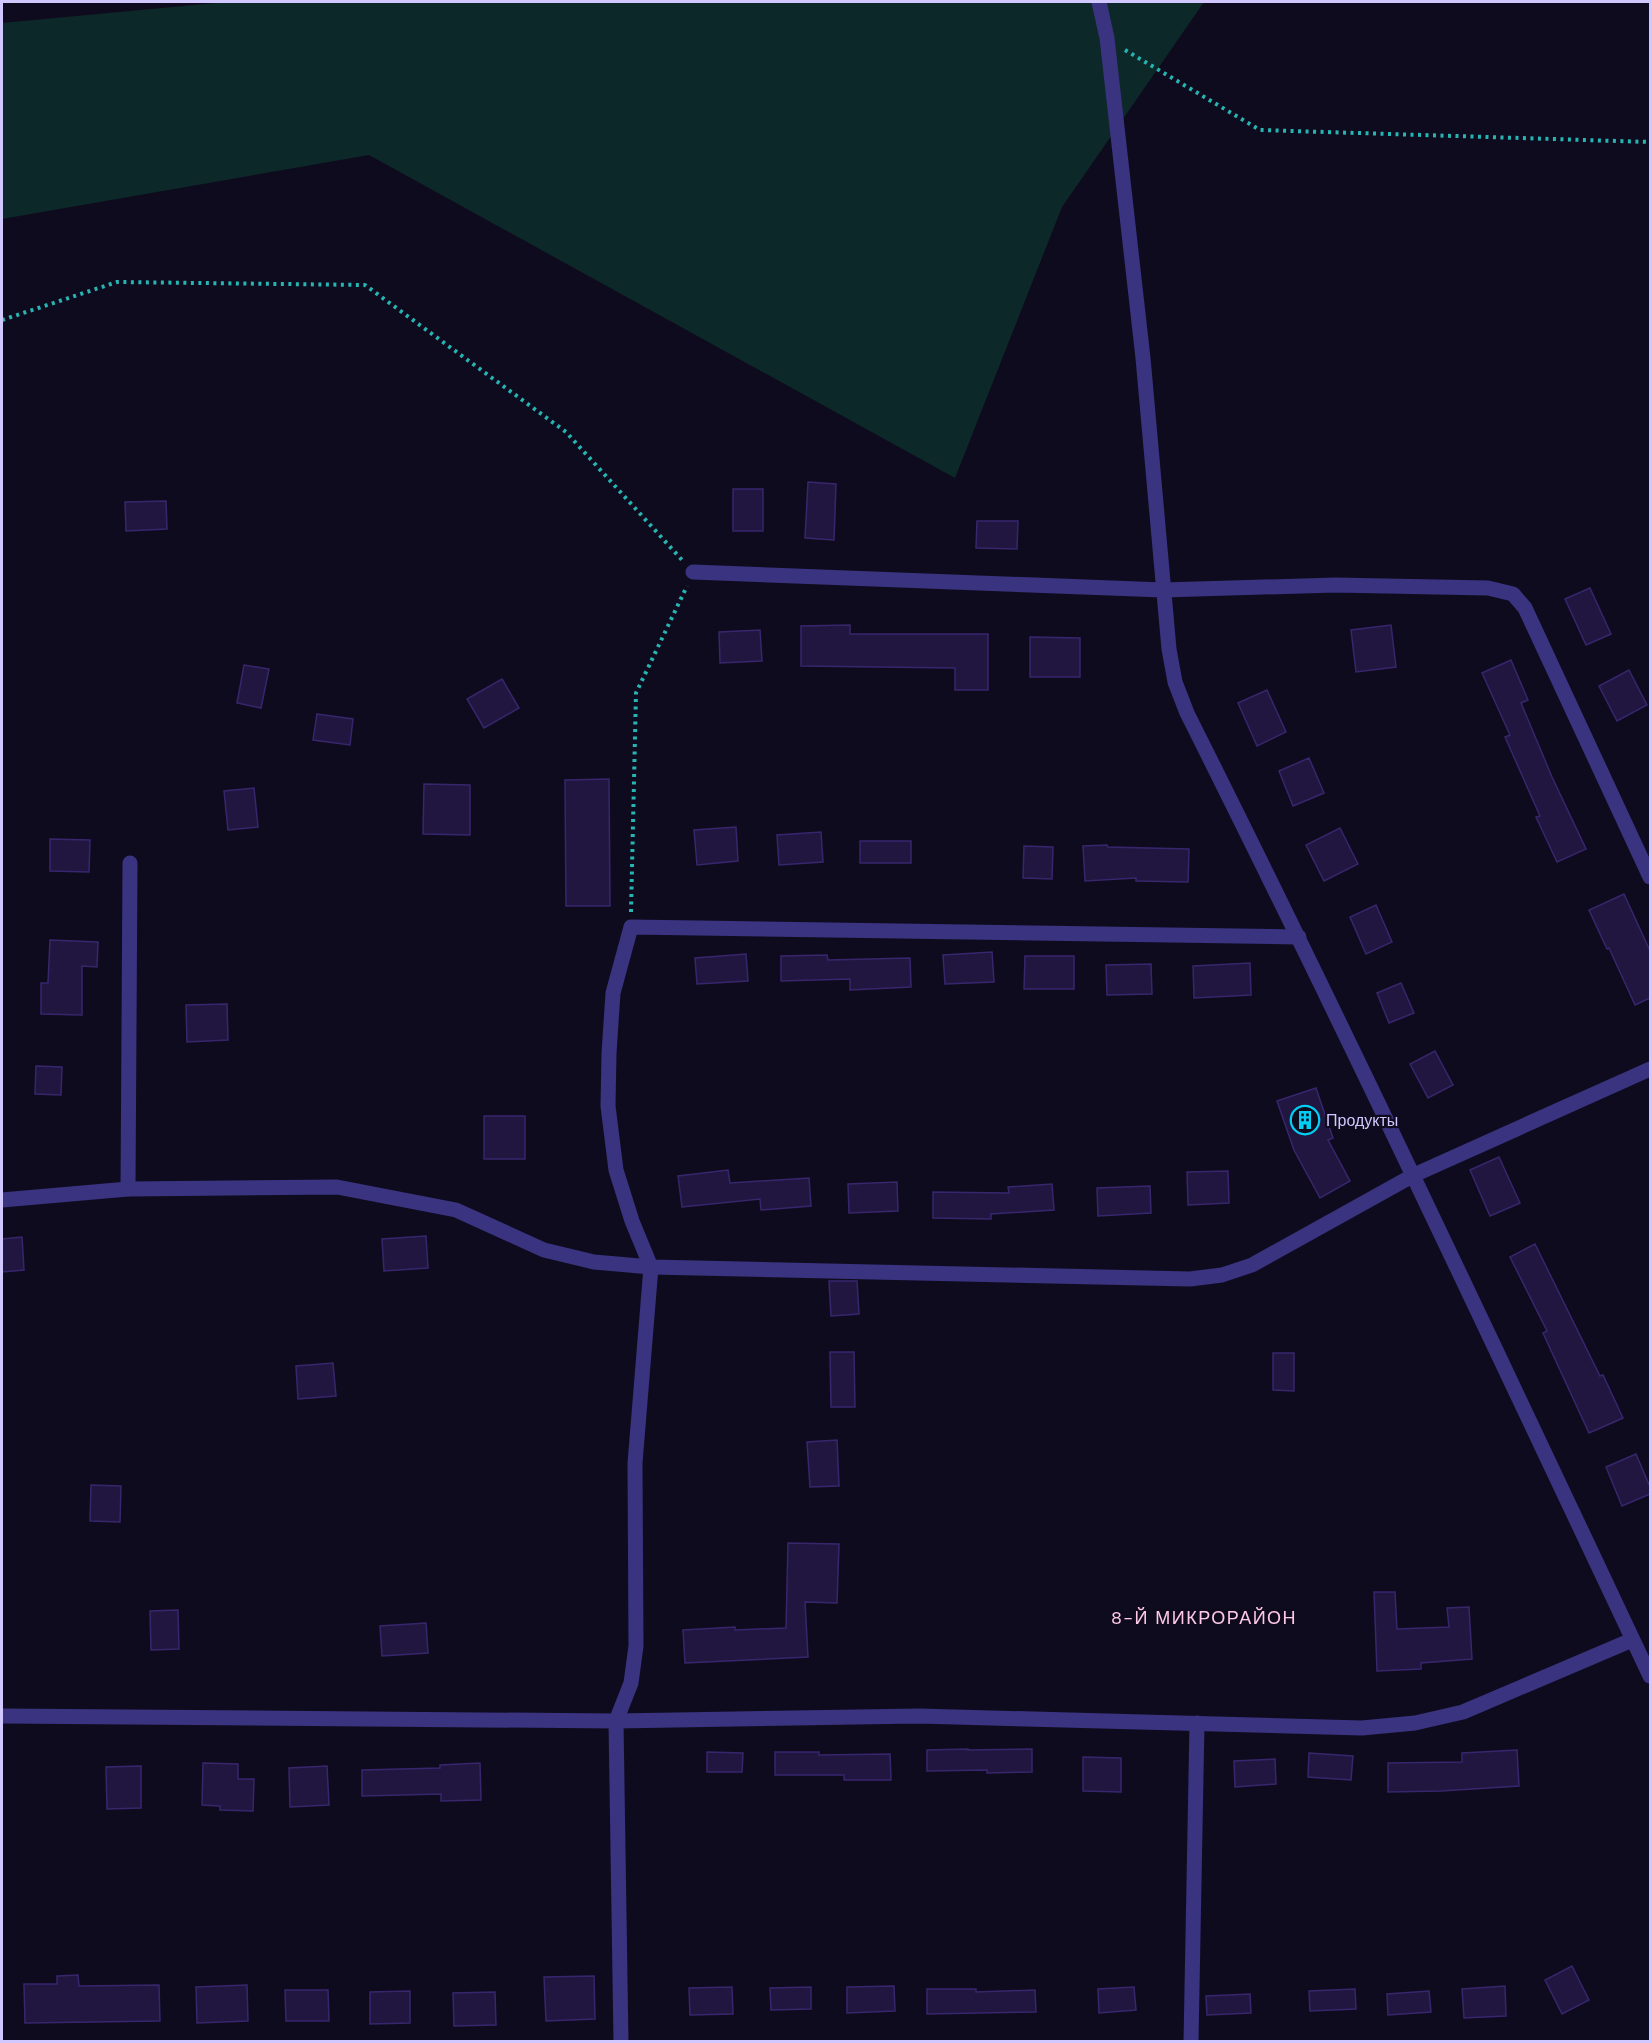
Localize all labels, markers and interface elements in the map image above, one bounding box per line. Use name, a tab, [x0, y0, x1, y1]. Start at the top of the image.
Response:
building icon: Продукты	[1289, 1104, 1321, 1136]
place label: Продукты	[1326, 1110, 1398, 1131]
district label: 8-Й МИКРОРАЙОН	[1111, 1606, 1297, 1630]

